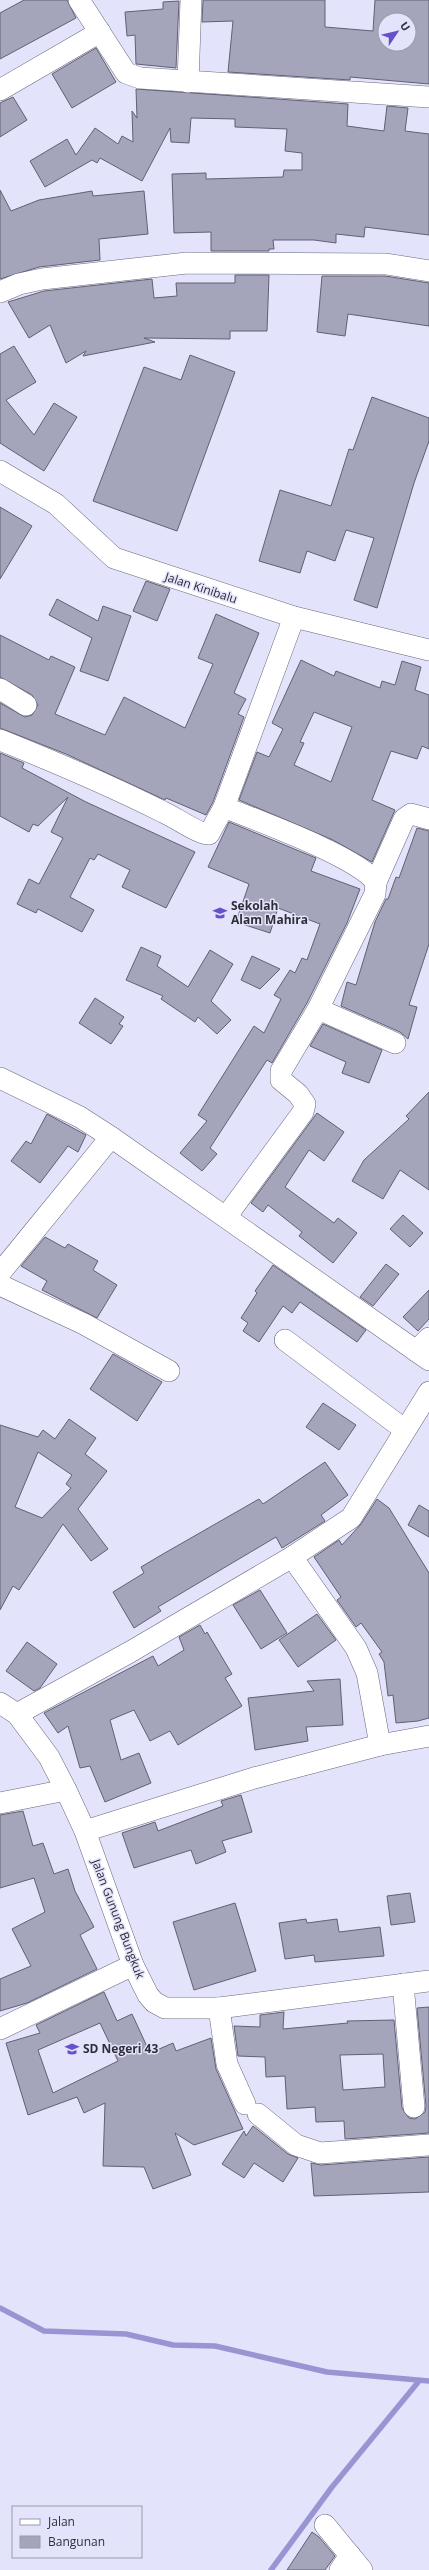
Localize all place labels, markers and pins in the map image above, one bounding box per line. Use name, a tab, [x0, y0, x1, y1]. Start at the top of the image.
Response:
place label: Sekolah Alam Mahira	[231, 897, 308, 928]
school or university icon: Sekolah Alam Mahira	[212, 905, 228, 921]
place label: SD Negeri 43	[83, 2040, 158, 2057]
school or university icon: SD Negeri 43	[64, 2041, 80, 2057]

